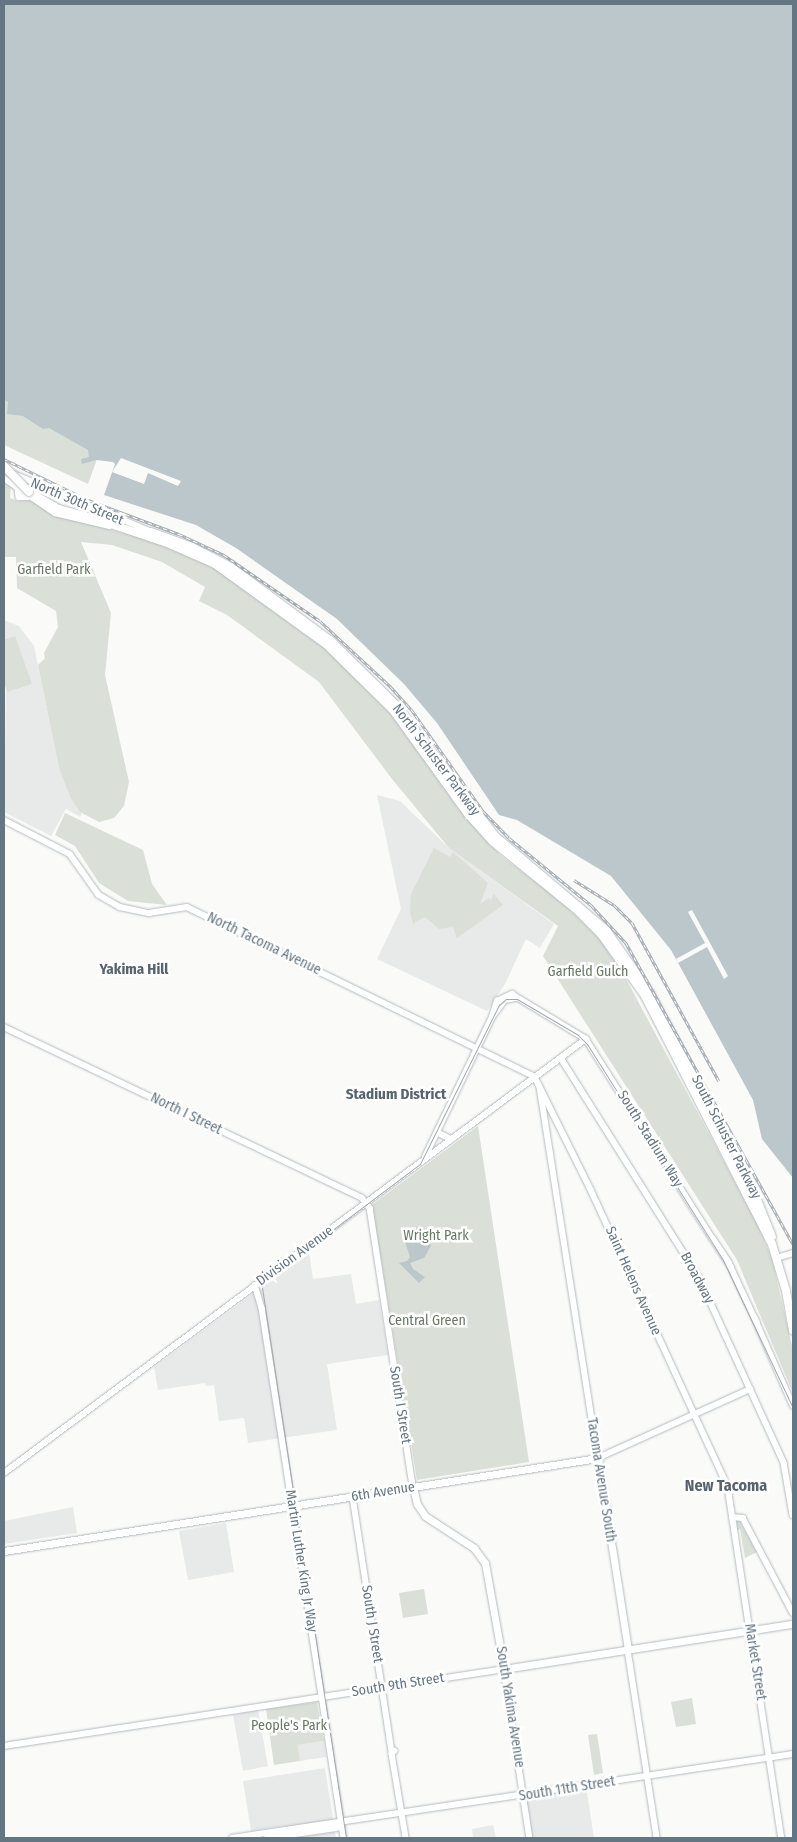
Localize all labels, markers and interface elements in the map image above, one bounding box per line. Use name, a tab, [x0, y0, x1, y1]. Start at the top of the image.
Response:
street label: North 30th Street	[28, 475, 126, 529]
park label: Garfield Park	[17, 562, 91, 578]
street label: North Schuster Parkway	[388, 701, 484, 819]
street label: North Tacoma Avenue	[204, 909, 324, 979]
district label: Yakima Hill	[100, 961, 168, 979]
park label: Garfield Gulch	[548, 964, 628, 980]
street label: South Schuster Parkway	[687, 1072, 765, 1202]
district label: Stadium District	[346, 1086, 446, 1104]
street label: South Stadium Way	[614, 1088, 686, 1190]
street label: North I Street	[148, 1089, 224, 1139]
street label: Division Avenue	[253, 1222, 337, 1290]
street label: Saint Helens Avenue	[601, 1224, 665, 1338]
park label: Wright Park	[403, 1228, 469, 1244]
street label: Broadway	[677, 1249, 717, 1307]
park label: Central Green	[388, 1313, 466, 1329]
street label: South I Street	[386, 1365, 414, 1445]
street label: Tacoma Avenue South	[583, 1417, 619, 1543]
district label: New Tacoma	[685, 1476, 767, 1496]
street label: 6th Avenue	[350, 1479, 416, 1505]
street label: Martin Luther King Jr Way	[281, 1489, 321, 1633]
street label: South J Street	[358, 1584, 386, 1664]
street label: Market Street	[741, 1623, 769, 1701]
street label: South Yakima Avenue	[492, 1645, 528, 1769]
street label: South 9th Street	[351, 1669, 445, 1701]
park label: People's Park	[251, 1718, 327, 1734]
street label: South 11th Street	[518, 1773, 616, 1805]

